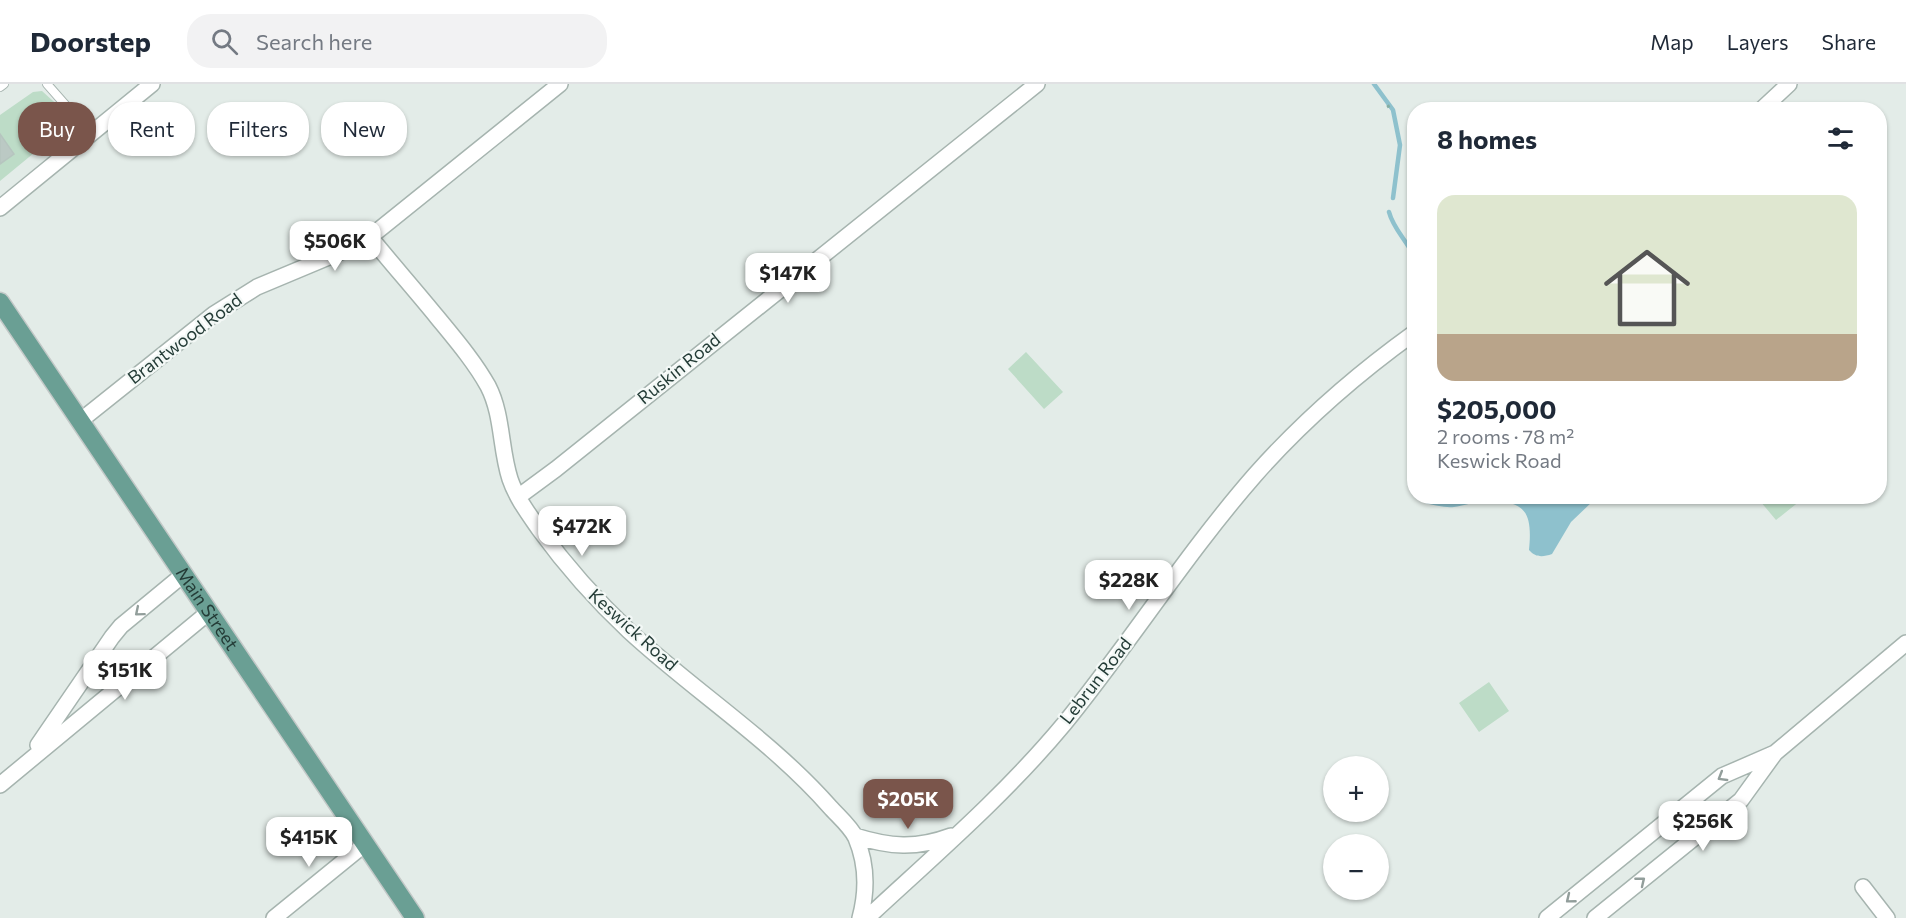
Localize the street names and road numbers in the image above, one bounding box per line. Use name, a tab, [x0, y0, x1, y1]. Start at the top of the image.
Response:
street label: Brantwood Road	[123, 288, 246, 388]
street label: Ruskin Road	[632, 328, 724, 408]
street label: Main Street	[172, 562, 243, 654]
street label: Keswick Road	[585, 584, 683, 675]
street label: Lebrun Road	[1055, 633, 1136, 728]

